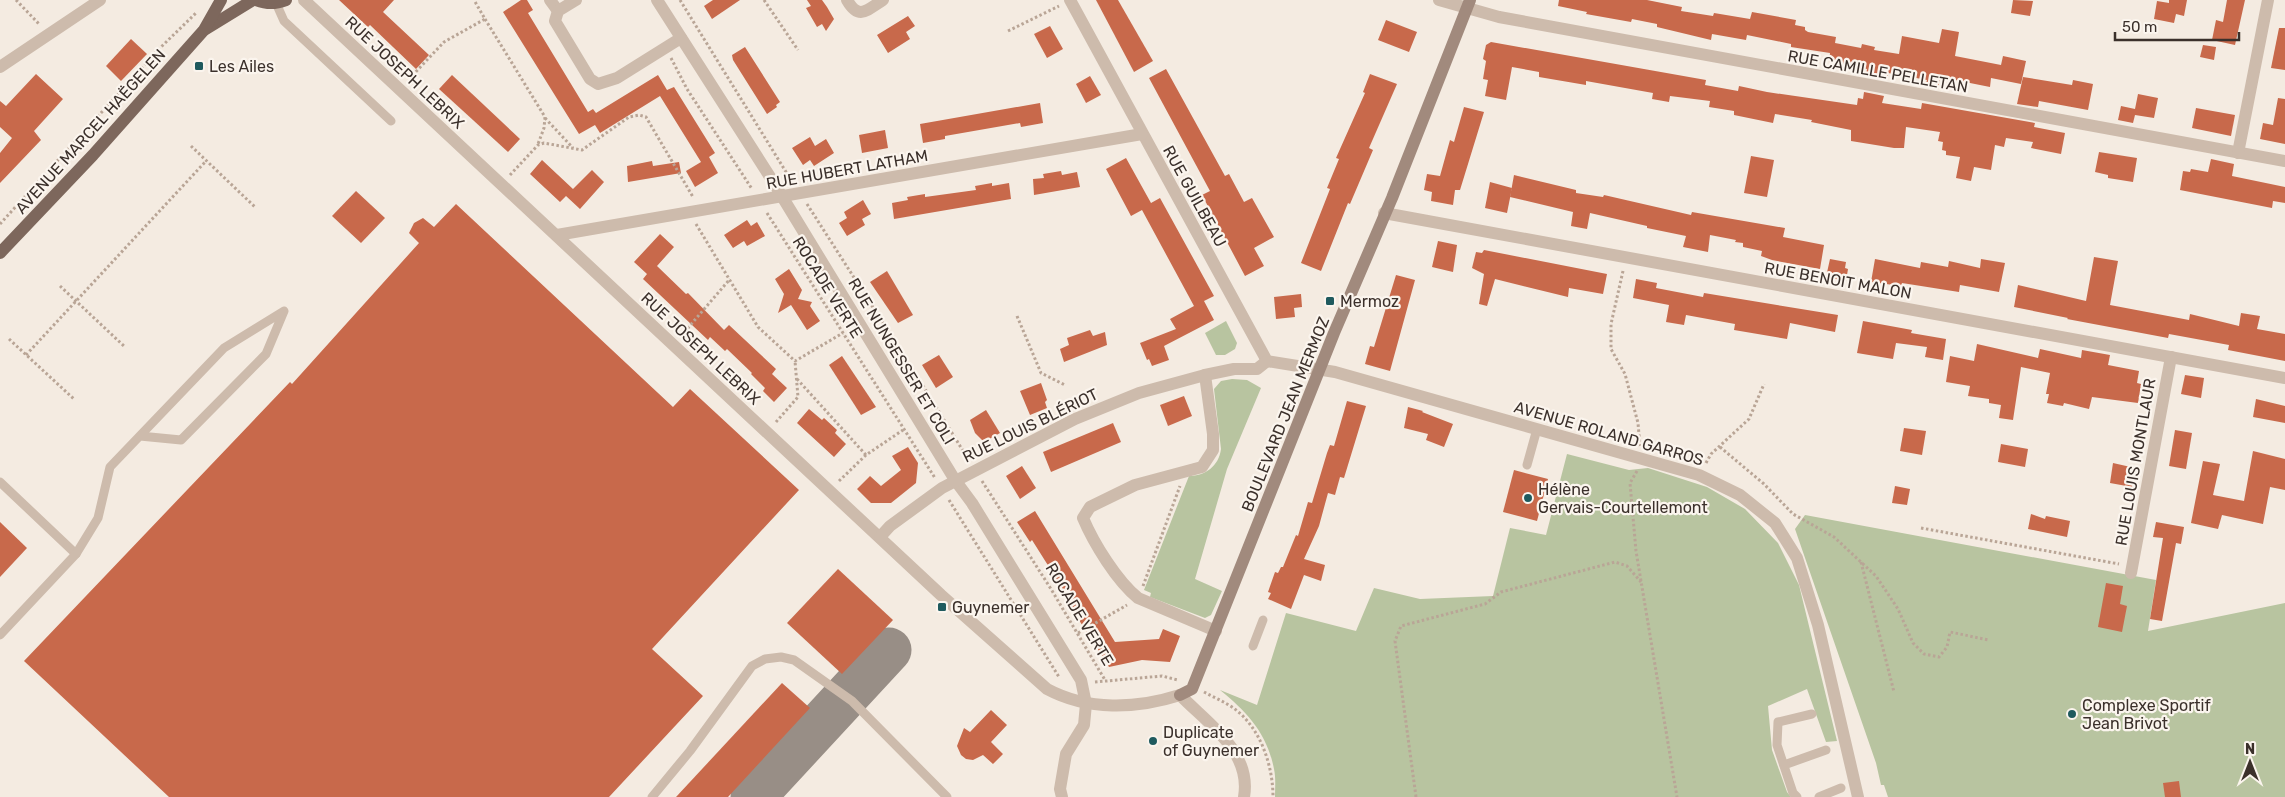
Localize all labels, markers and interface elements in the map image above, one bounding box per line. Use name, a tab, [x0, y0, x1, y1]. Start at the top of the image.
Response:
scale bar	[2115, 10, 2239, 42]
street label: RUE JOSEPH LEBRIX	[341, 12, 468, 132]
text: 50 m	[2122, 18, 2157, 36]
street label: AVENUE MARCEL HAËGELEN	[11, 45, 169, 218]
street label: RUE CAMILLE PELLETAN	[1786, 46, 1970, 97]
place label: Les Ailes	[209, 57, 274, 76]
marker: Les Ailes	[193, 60, 205, 72]
street label: RUE GUILBEAU	[1159, 142, 1230, 250]
street label: RUE HUBERT LATHAM	[765, 146, 930, 193]
street label: ROCADE VERTE	[789, 233, 866, 342]
street label: RUE BENOIT MALON	[1763, 258, 1913, 303]
street label: RUE NUNGESSER ET COLI	[844, 275, 959, 448]
street label: RUE JOSEPH LEBRIX	[637, 288, 764, 408]
place label: Mermoz	[1340, 292, 1399, 311]
marker: Mermoz	[1324, 295, 1336, 307]
street label: BOULEVARD JEAN MERMOZ	[1238, 314, 1333, 514]
street label: RUE LOUIS MONTLAUR	[2111, 377, 2160, 547]
street label: RUE LOUIS BLÉRIOT	[959, 384, 1101, 467]
street label: AVENUE ROLAND GARROS	[1512, 397, 1706, 470]
place label: Hélène Gervais-Courtellemont	[1538, 480, 1708, 517]
marker: Hélène Gervais-Courtellemont	[1522, 492, 1534, 504]
street label: ROCADE VERTE	[1041, 560, 1118, 669]
place label: Guynemer	[952, 598, 1029, 617]
marker: Guynemer	[936, 601, 948, 613]
place label: Complexe Sportif Jean Brivot	[2082, 696, 2211, 733]
marker: Complexe Sportif Jean Brivot	[2066, 708, 2078, 720]
place label: Duplicate of Guynemer	[1163, 723, 1259, 760]
marker: Duplicate of Guynemer	[1147, 735, 1159, 747]
north arrow	[2225, 737, 2275, 787]
text: N	[2245, 741, 2255, 758]

